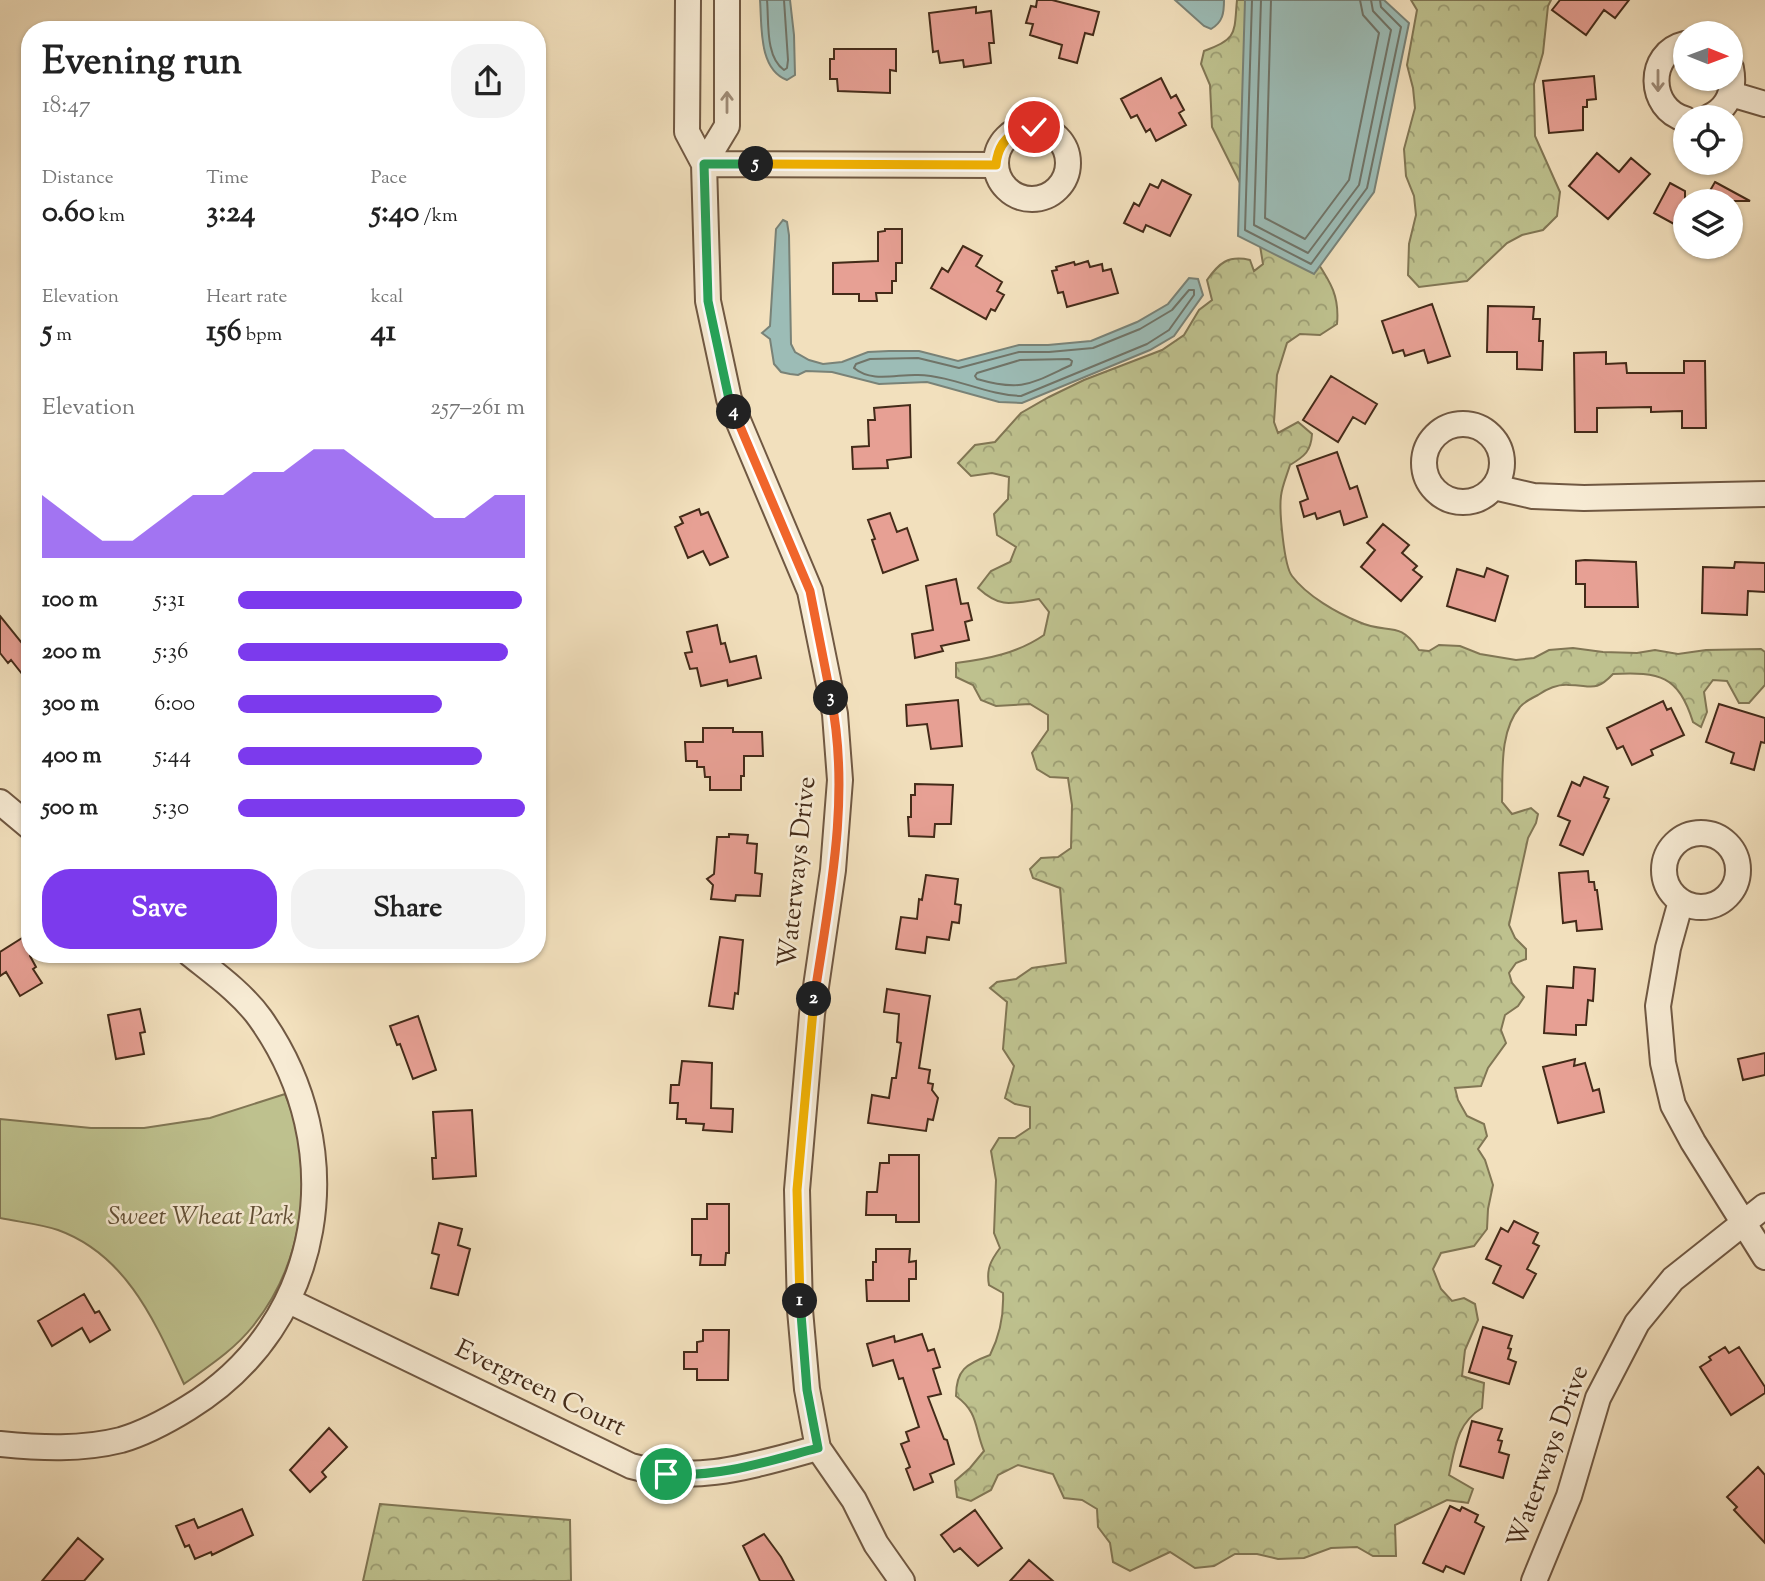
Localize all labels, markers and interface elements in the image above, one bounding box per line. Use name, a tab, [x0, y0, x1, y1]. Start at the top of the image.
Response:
north arrow	[1673, 21, 1743, 91]
map controls	[1673, 21, 1743, 259]
text: Evening run	[42, 37, 242, 91]
button: share	[451, 44, 525, 118]
one-way arrow	[1651, 69, 1665, 92]
text: 18:47	[42, 90, 90, 123]
one-way arrow	[720, 91, 734, 114]
pin	[1004, 97, 1064, 157]
button: locate	[1673, 105, 1743, 175]
icon: check	[1015, 108, 1053, 146]
pin: 5	[738, 146, 774, 182]
text: 5	[752, 150, 759, 177]
text: Distance	[42, 165, 114, 192]
text: Time	[206, 165, 249, 192]
text: Pace	[371, 165, 407, 192]
button: layers	[1673, 189, 1743, 259]
text: 0.60	[42, 192, 95, 235]
text: 3:24	[206, 192, 255, 235]
text: 5:40	[371, 192, 419, 235]
text: km	[95, 203, 125, 230]
text: /km	[419, 203, 458, 230]
text: Elevation	[42, 284, 119, 311]
text: Heart rate	[206, 284, 287, 311]
text: kcal	[371, 284, 403, 311]
text: 5	[42, 311, 52, 354]
text: 156	[206, 311, 242, 354]
text: 41	[371, 311, 396, 354]
text: m	[52, 322, 72, 349]
text: bpm	[242, 322, 282, 349]
text: Elevation	[42, 392, 135, 425]
text: 257–261 m	[430, 392, 525, 425]
pin: 4	[716, 394, 752, 430]
text: 4	[729, 398, 738, 425]
text: 100 m	[42, 584, 98, 617]
text: 5:31	[154, 584, 185, 617]
text: 200 m	[42, 636, 101, 669]
text: 5:36	[154, 636, 188, 669]
pin: 3	[814, 680, 848, 716]
text: 3	[827, 684, 834, 711]
text: 300 m	[42, 688, 99, 721]
text: 6:00	[154, 688, 195, 721]
text: 400 m	[42, 740, 102, 773]
text: 5:44	[154, 740, 191, 773]
street label: Waterways Drive	[770, 775, 826, 969]
text: 500 m	[42, 792, 98, 825]
text: 5:30	[154, 792, 189, 825]
button: Save	[42, 869, 277, 949]
button: Share	[291, 869, 525, 949]
pin: 2	[796, 982, 832, 1016]
text: 2	[809, 985, 818, 1012]
park label: Sweet Wheat Park	[108, 1199, 295, 1236]
pin: 1	[782, 1284, 818, 1318]
text: 1	[796, 1287, 803, 1314]
street label: Evergreen Court	[448, 1332, 632, 1446]
street label: Waterways Drive	[1499, 1360, 1599, 1554]
pin	[636, 1444, 696, 1504]
icon: arrive	[647, 1455, 685, 1493]

